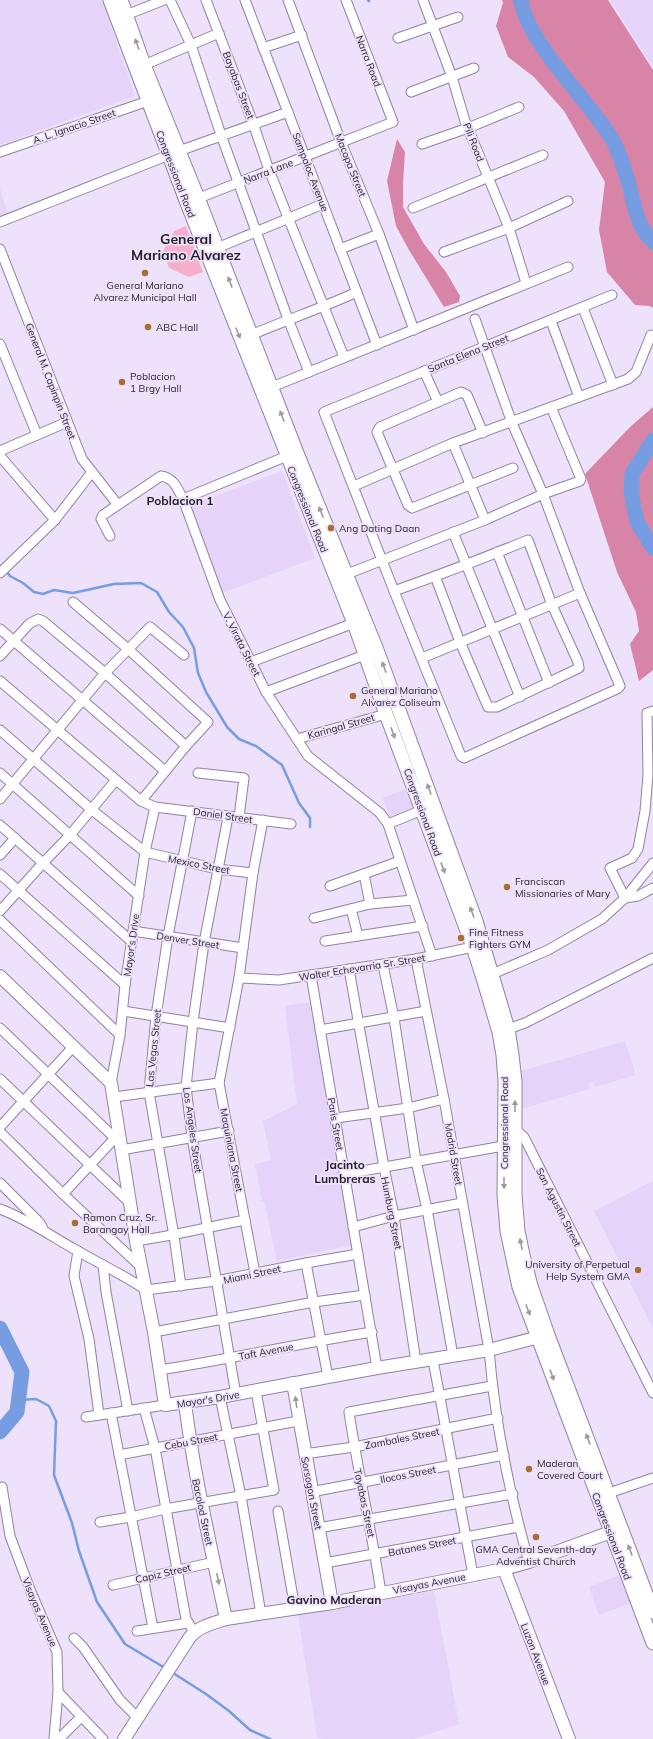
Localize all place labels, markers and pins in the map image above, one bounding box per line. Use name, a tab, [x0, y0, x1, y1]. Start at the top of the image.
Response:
marker: General Mariano Alvarez Municipal Hall	[140, 268, 150, 278]
place label: General Mariano Alvarez Municipal Hall	[93, 279, 197, 304]
place label: ABC Hall	[156, 321, 198, 334]
marker: ABC Hall	[143, 322, 153, 332]
place label: Poblacion 1 Brgy Hall	[130, 370, 181, 395]
marker: Poblacion 1 Brgy Hall	[117, 377, 127, 387]
place label: Ang Dating Daan	[339, 522, 420, 535]
marker: Ang Dating Daan	[326, 523, 336, 533]
place label: General Mariano Alvarez Coliseum	[361, 684, 441, 709]
marker: General Mariano Alvarez Coliseum	[348, 691, 358, 701]
place label: Franciscan Missionaries of Mary	[515, 875, 611, 900]
marker: Franciscan Missionaries of Mary	[502, 882, 512, 892]
place label: Fine Fitness Fighters GYM	[469, 926, 531, 951]
marker: Fine Fitness Fighters GYM	[456, 933, 466, 943]
place label: Ramon Cruz, Sr. Barangay Hall	[83, 1211, 157, 1236]
marker: Ramon Cruz, Sr. Barangay Hall	[70, 1218, 80, 1228]
place label: University of Perpetual Help System GMA	[525, 1258, 631, 1283]
marker: University of Perpetual Help System GMA	[633, 1265, 643, 1275]
place label: Maderan Covered Court	[537, 1457, 603, 1482]
marker: Maderan Covered Court	[524, 1464, 534, 1474]
marker: GMA Central Seventh-day Adventist Church	[531, 1532, 541, 1542]
place label: GMA Central Seventh-day Adventist Church	[476, 1543, 597, 1568]

